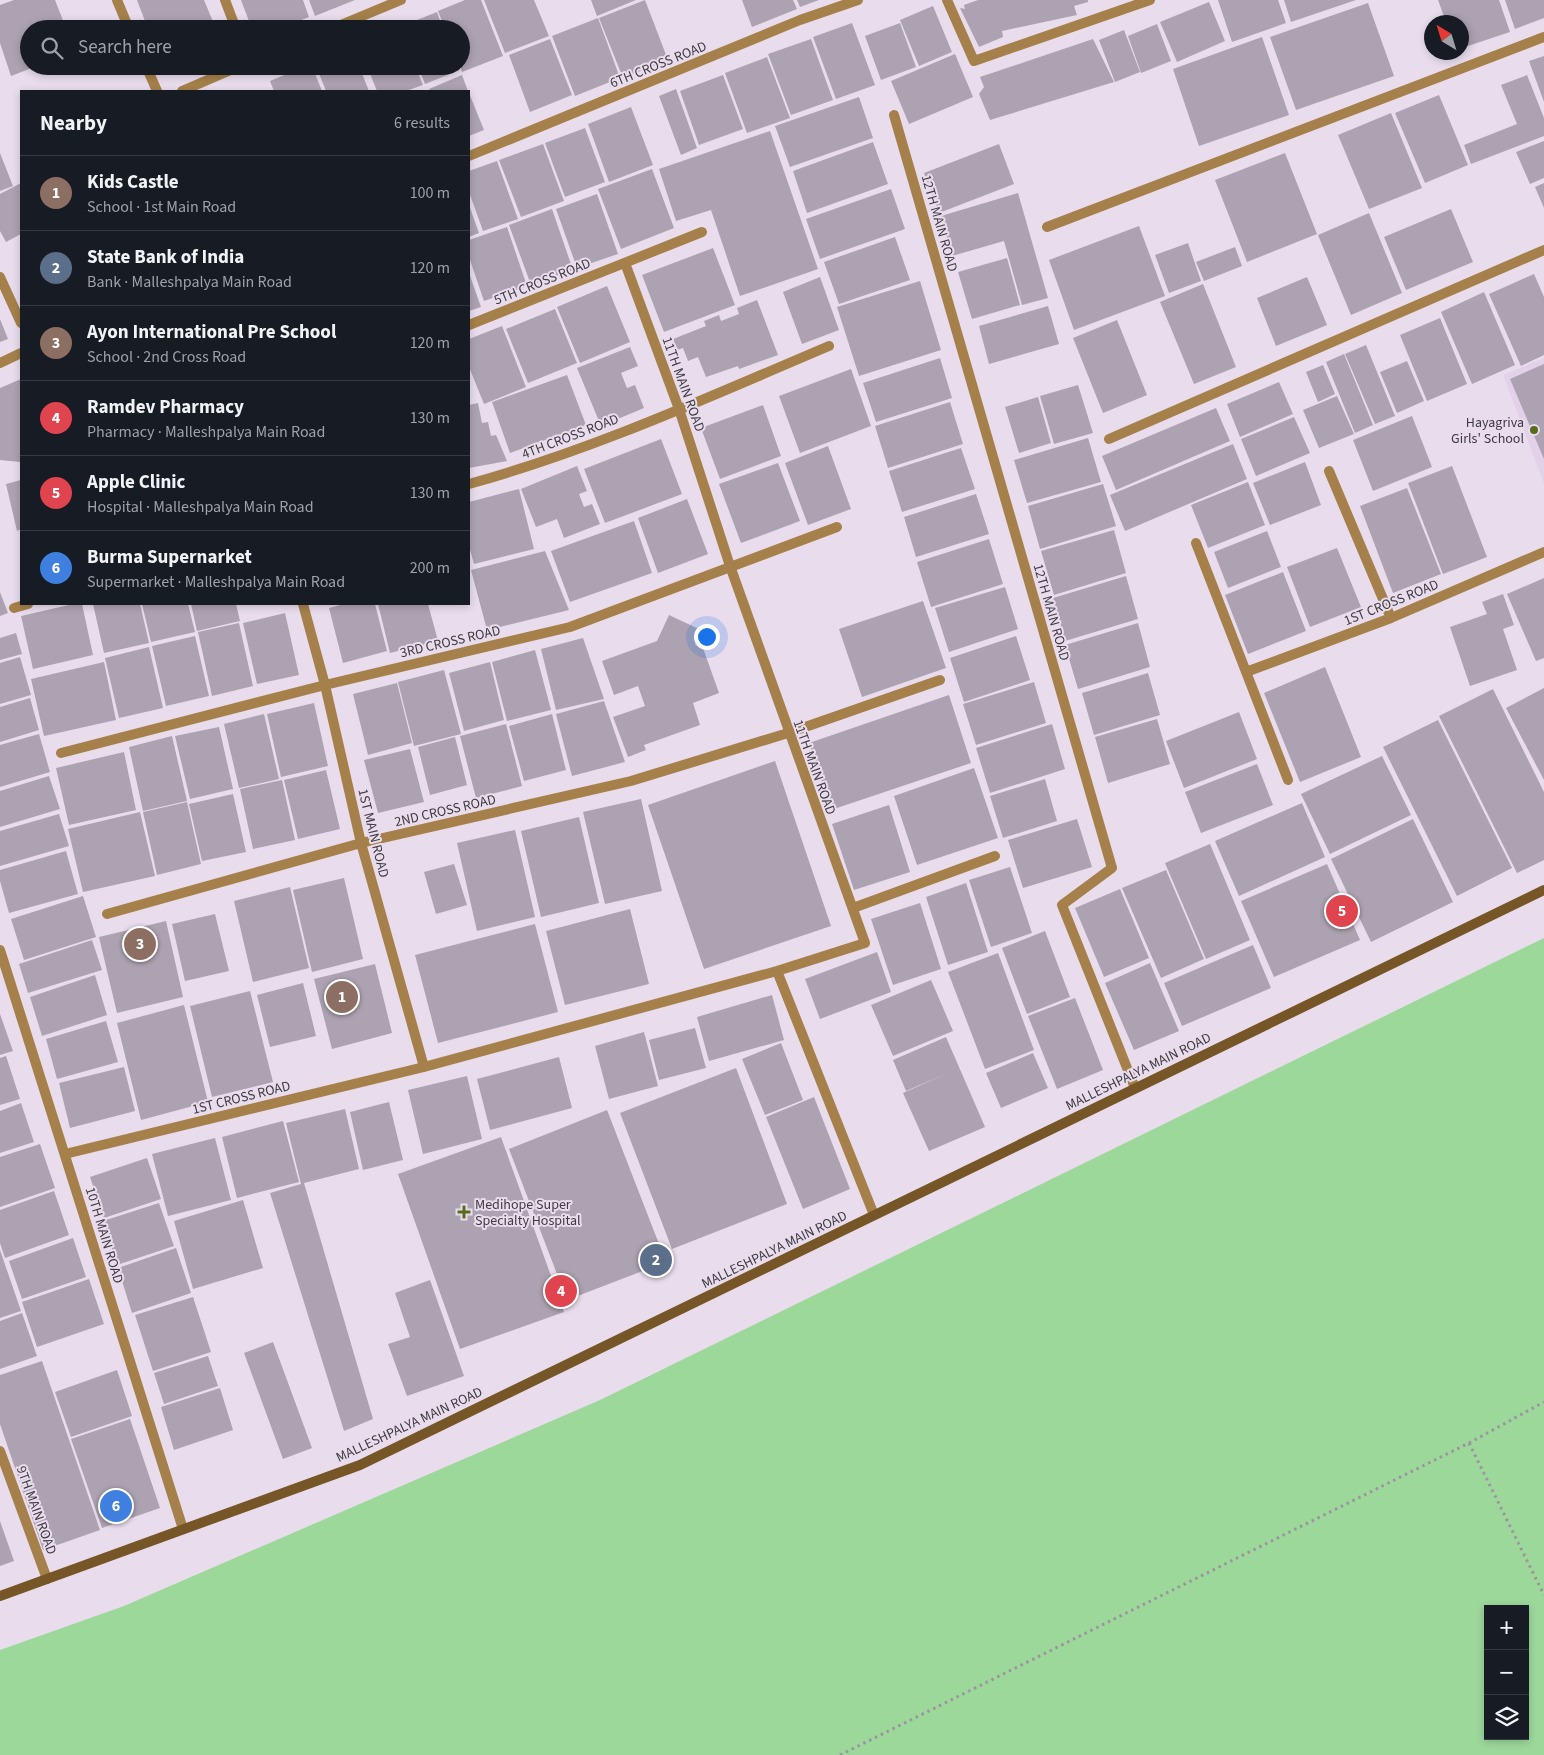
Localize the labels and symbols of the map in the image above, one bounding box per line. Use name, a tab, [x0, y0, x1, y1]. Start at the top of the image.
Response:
north arrow	[1424, 15, 1469, 60]
street label: 6TH CROSS ROAD	[607, 36, 710, 93]
street label: 12TH MAIN ROAD	[916, 172, 962, 274]
street label: 5TH CROSS ROAD	[491, 253, 594, 310]
street label: 11TH MAIN ROAD	[657, 334, 710, 435]
street label: 4TH CROSS ROAD	[519, 409, 622, 465]
place label: Hayagriva Girls' School	[1451, 413, 1524, 449]
marker: Hayagriva Girls' School	[1528, 424, 1540, 436]
street label: 12TH MAIN ROAD	[1028, 561, 1074, 663]
street label: 1ST CROSS ROAD	[1341, 575, 1442, 631]
street label: 3RD CROSS ROAD	[398, 621, 502, 663]
your location	[694, 624, 720, 650]
street label: 11TH MAIN ROAD	[788, 717, 841, 818]
street label: 1ST MAIN ROAD	[352, 787, 394, 880]
street label: 2ND CROSS ROAD	[393, 790, 498, 832]
pin: 5	[1326, 892, 1358, 930]
pin: 3	[124, 925, 156, 963]
pin: 1	[326, 978, 358, 1016]
street label: MALLESHPALYA MAIN ROAD	[1062, 1028, 1215, 1116]
street label: 1ST CROSS ROAD	[190, 1076, 292, 1120]
street label: 10TH MAIN ROAD	[80, 1185, 128, 1286]
place label: Medihope Super Specialty Hospital	[475, 1195, 581, 1231]
marker: Medihope Super Specialty Hospital	[457, 1205, 471, 1219]
street label: MALLESHPALYA MAIN ROAD	[698, 1206, 851, 1294]
pin: 2	[640, 1241, 672, 1279]
pin: 4	[545, 1272, 577, 1310]
street label: MALLESHPALYA MAIN ROAD	[333, 1382, 486, 1468]
street label: 9TH MAIN ROAD	[11, 1463, 61, 1557]
pin: 6	[100, 1487, 132, 1525]

